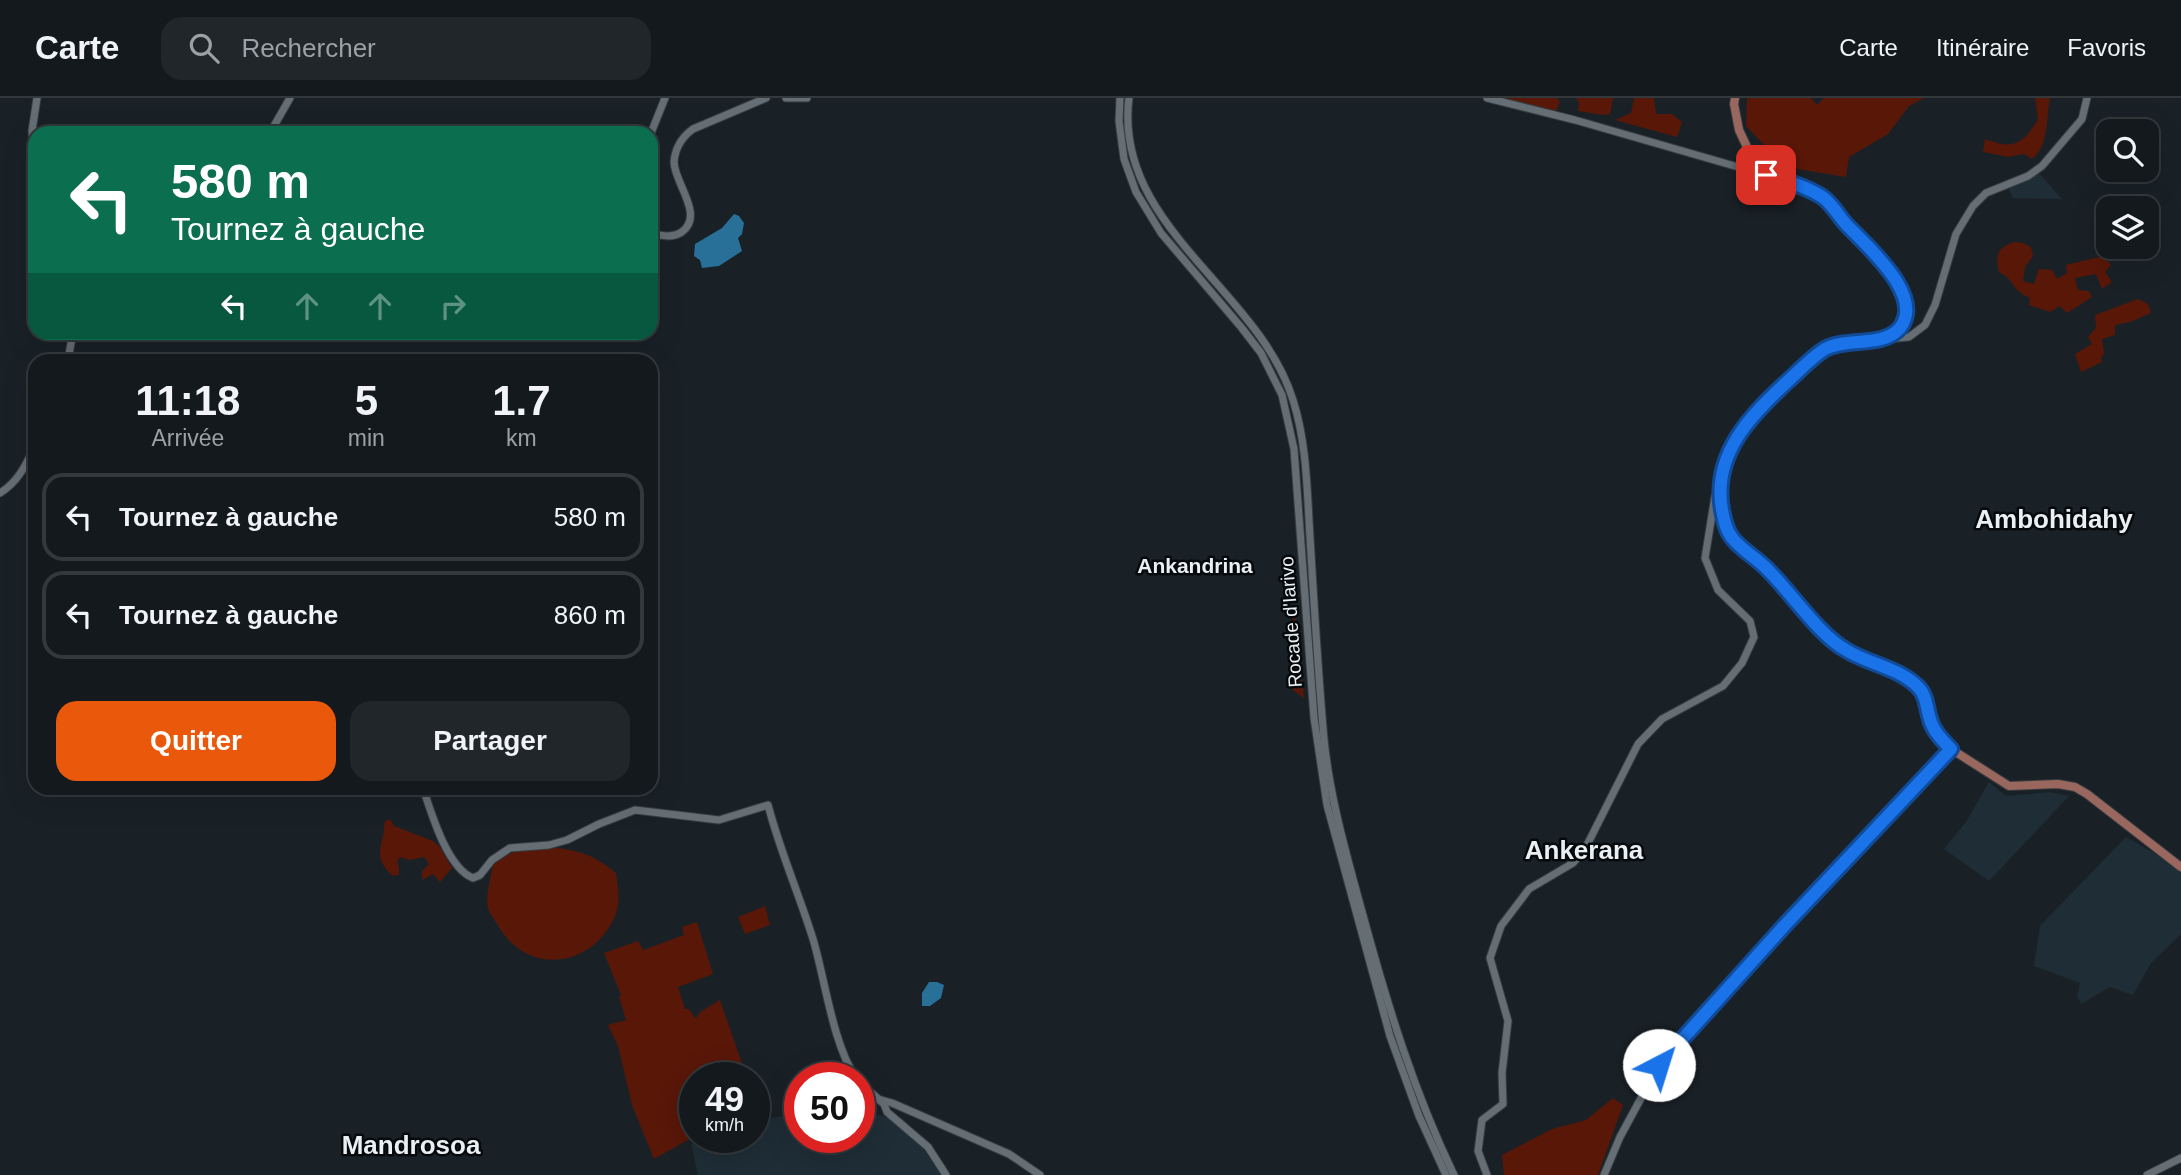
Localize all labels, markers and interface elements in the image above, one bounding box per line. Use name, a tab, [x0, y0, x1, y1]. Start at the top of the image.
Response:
search box	[161, 17, 651, 80]
text: Carte	[35, 29, 119, 66]
icon: search	[185, 29, 223, 67]
text: Rechercher	[241, 33, 376, 63]
text: Carte	[1839, 34, 1898, 61]
text: Itinéraire	[1936, 34, 2029, 61]
text: Favoris	[2067, 34, 2146, 61]
map controls	[2096, 119, 2159, 259]
button: search	[2096, 119, 2159, 182]
pin	[1736, 145, 1796, 205]
icon: left	[56, 154, 147, 245]
text: 580 m	[171, 154, 310, 208]
icon: arrive	[1747, 156, 1785, 194]
button: layers	[2096, 196, 2159, 259]
text: Tournez à gauche	[171, 211, 425, 247]
icon: left	[215, 287, 253, 325]
icon: ahead	[288, 287, 326, 325]
icon: ahead	[361, 287, 399, 325]
icon: right	[434, 287, 472, 325]
text: 11:18	[135, 377, 240, 424]
text: 5	[355, 377, 378, 424]
text: 1.7	[492, 377, 551, 424]
text: Arrivée	[151, 425, 224, 451]
text: min	[348, 425, 385, 451]
text: km	[506, 425, 537, 451]
icon: left	[60, 498, 98, 536]
text: Tournez à gauche	[119, 502, 338, 532]
text: 580 m	[554, 502, 626, 532]
district label: Ambohidahy	[1975, 504, 2133, 534]
district label: Ankandrina	[1137, 554, 1253, 577]
street label: Rocade d'Iarivo	[1276, 556, 1306, 688]
icon: left	[60, 596, 98, 634]
text: Tournez à gauche	[119, 600, 338, 630]
text: 860 m	[554, 600, 626, 630]
button: Quitter	[56, 701, 336, 781]
button: Partager	[350, 701, 630, 781]
district label: Ankerana	[1525, 835, 1644, 865]
position arrow	[1622, 1028, 1696, 1102]
speed limit sign: 50	[784, 1062, 875, 1153]
text: 49	[705, 1079, 744, 1118]
text: km/h	[705, 1115, 744, 1135]
district label: Mandrosoa	[342, 1130, 481, 1160]

